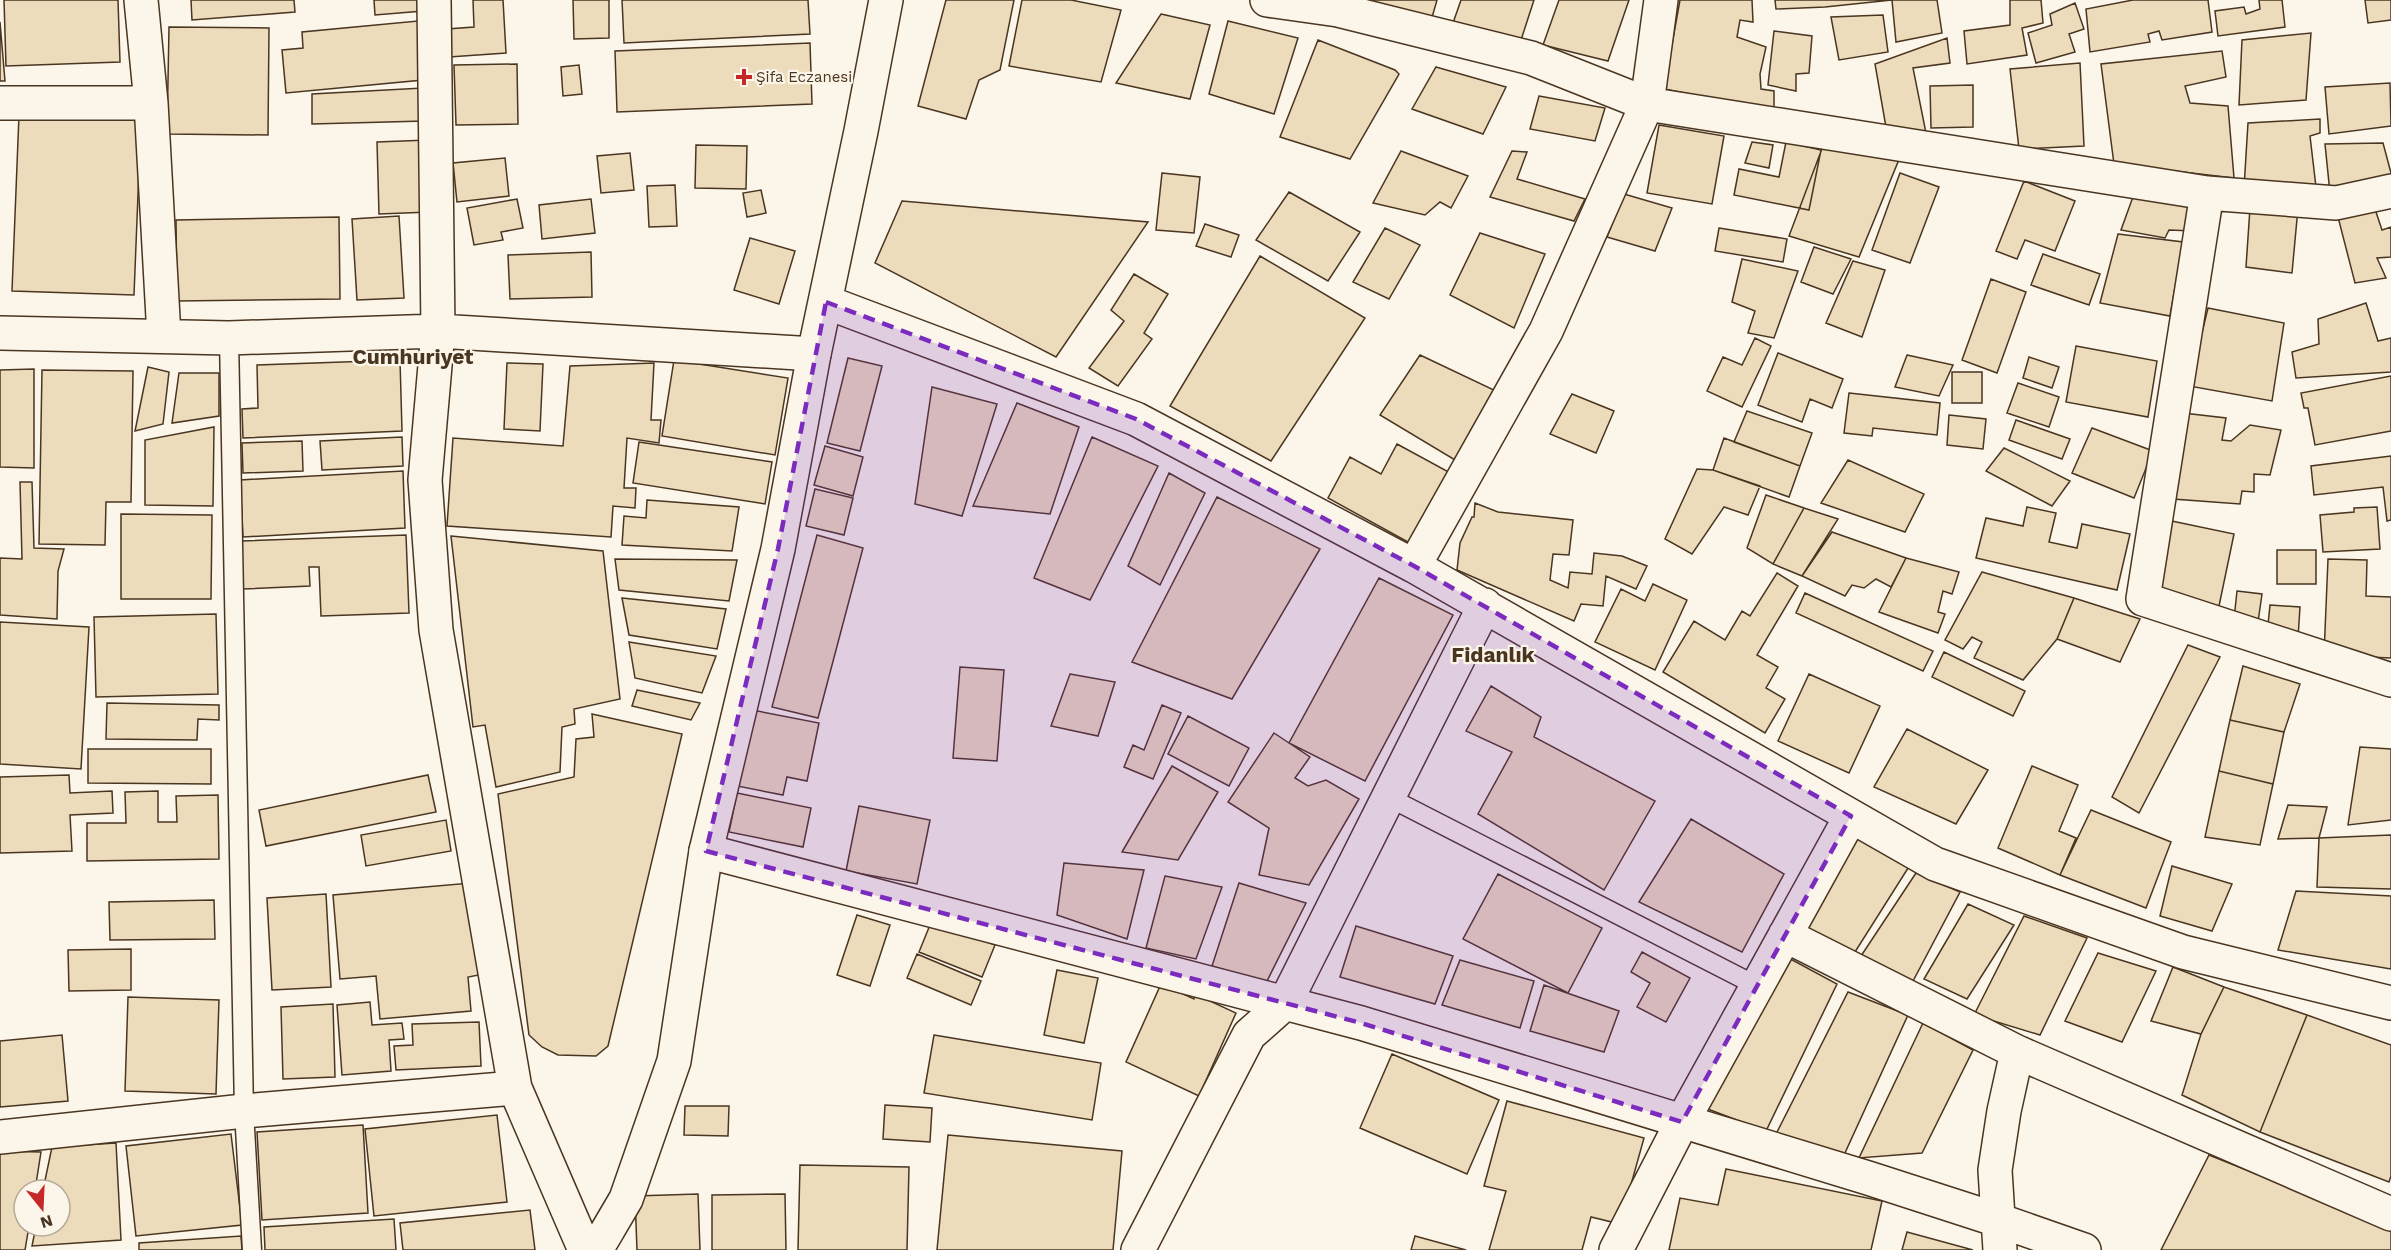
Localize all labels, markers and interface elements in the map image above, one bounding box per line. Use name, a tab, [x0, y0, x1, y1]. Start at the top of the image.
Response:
place label: Şifa Eczanesi	[756, 68, 852, 86]
marker: Şifa Eczanesi	[737, 70, 751, 84]
district label: Cumhuriyet	[352, 344, 474, 369]
district label: Fidanlık	[1451, 642, 1536, 667]
north arrow	[12, 1178, 72, 1238]
text: N	[38, 1211, 55, 1233]

